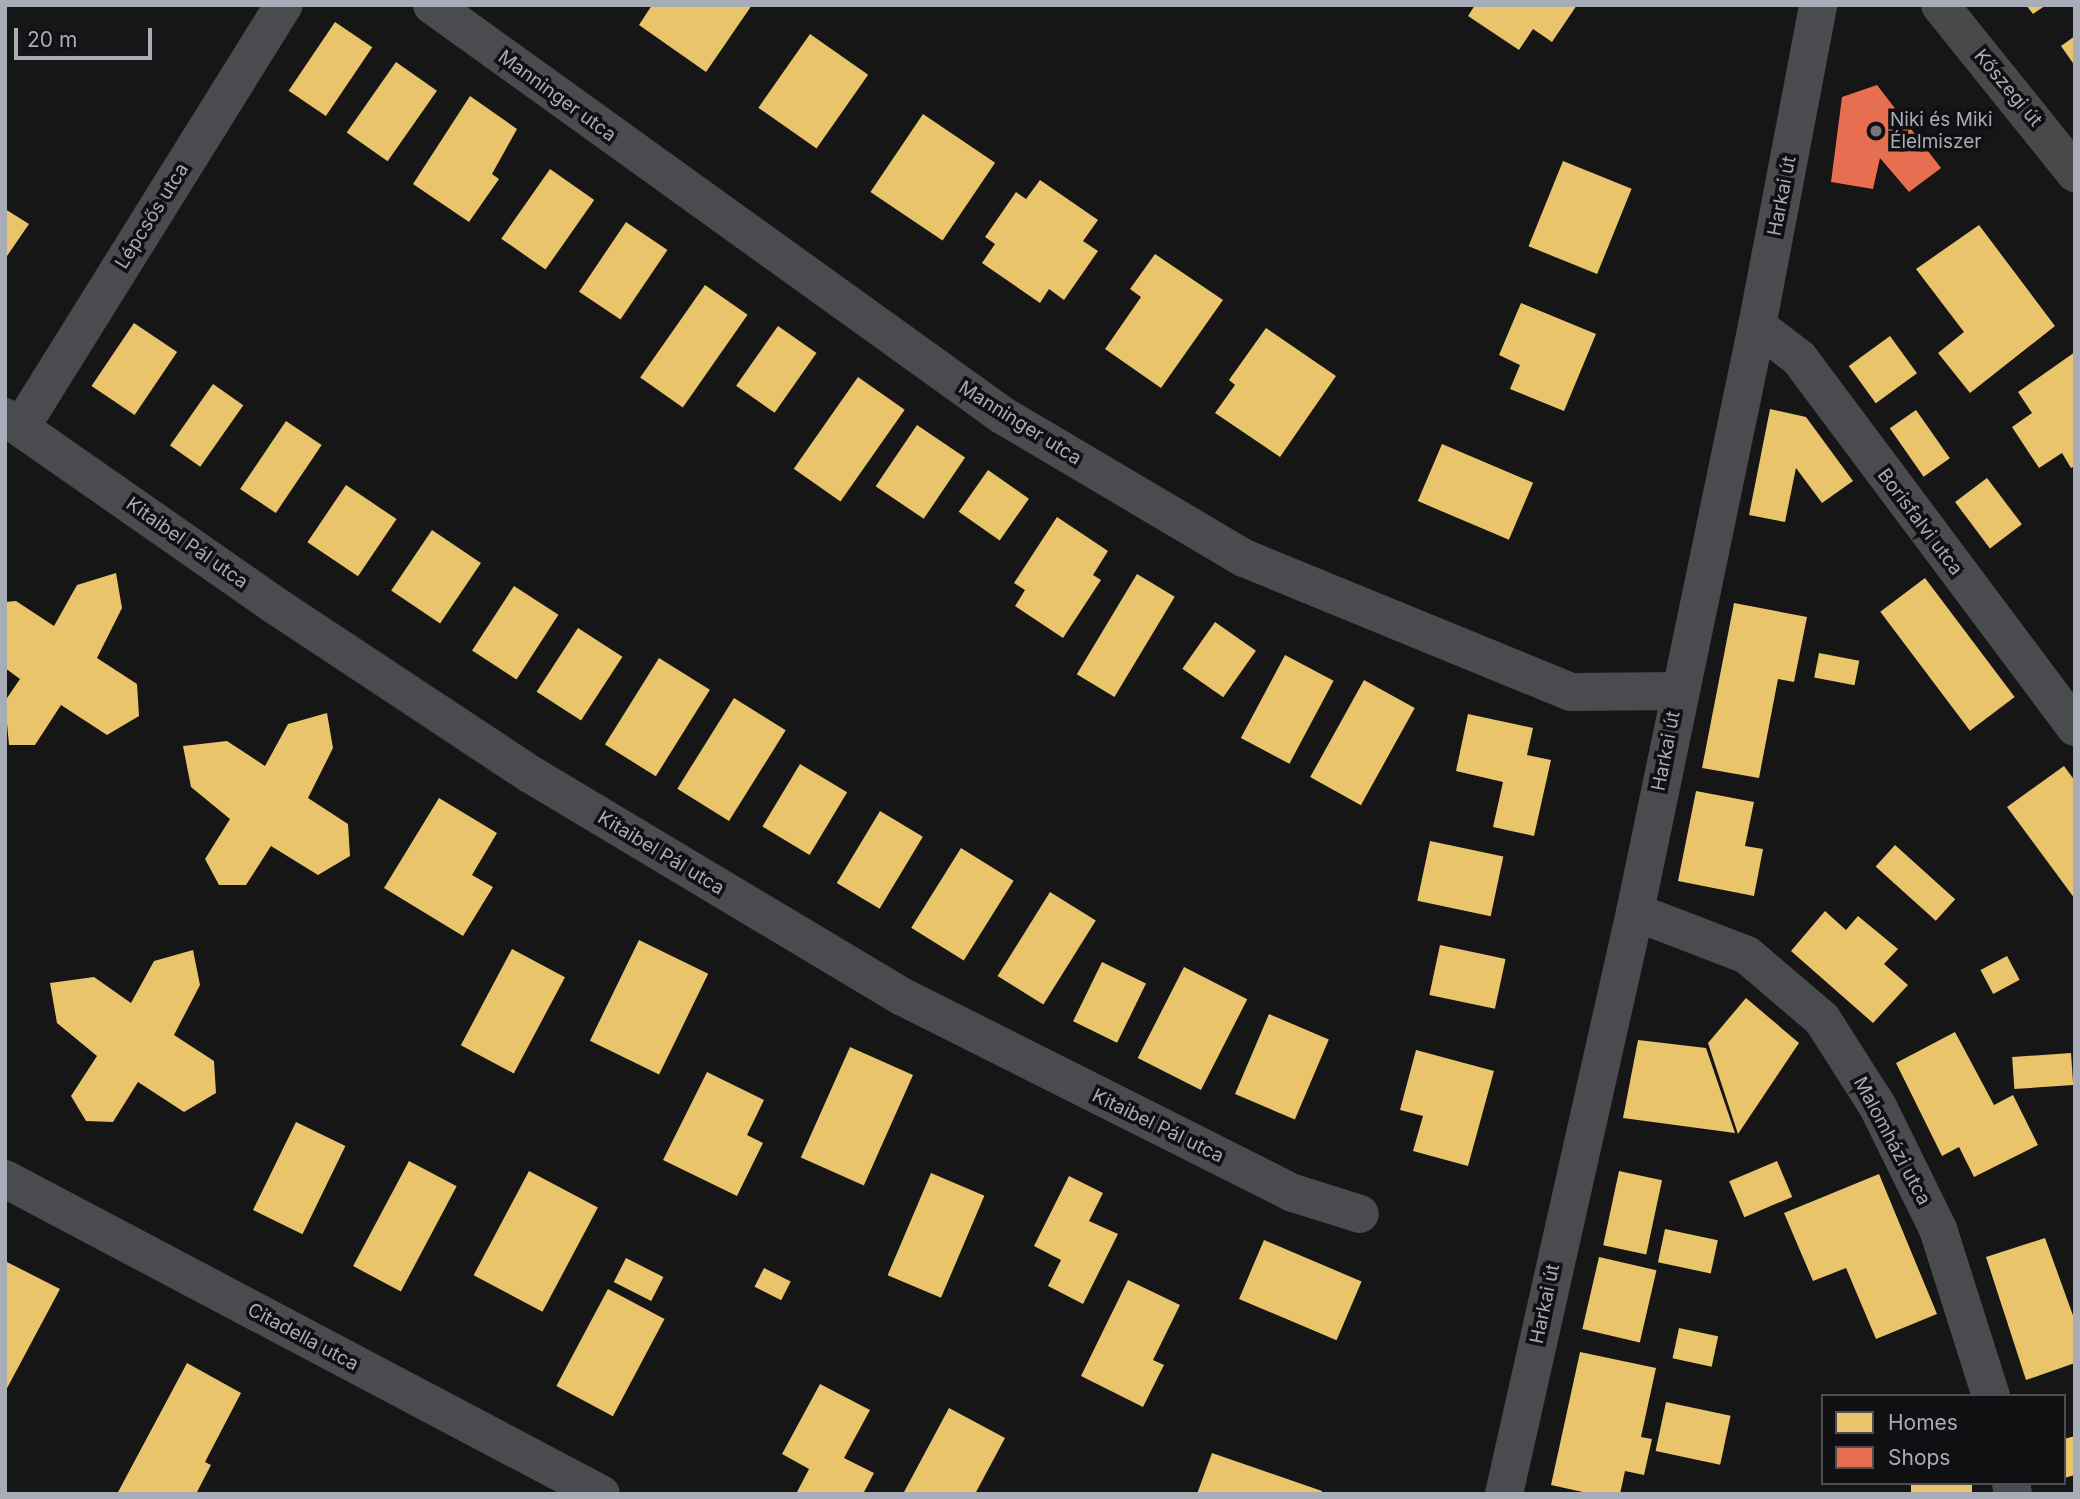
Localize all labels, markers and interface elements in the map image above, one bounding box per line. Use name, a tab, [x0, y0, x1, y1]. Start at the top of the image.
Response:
scale bar	[18, 14, 156, 58]
text: 20 m	[27, 27, 77, 52]
street label: Kőszegi út	[1969, 45, 2047, 131]
street label: Manninger utca	[494, 46, 620, 146]
place label: Niki és Miki Élelmiszer	[1890, 109, 1993, 153]
marker: Niki és Miki Élelmiszer	[1868, 123, 1884, 139]
street label: Harkai út	[1763, 154, 1801, 238]
street label: Lépcsős utca	[111, 159, 193, 273]
street label: Manninger utca	[954, 376, 1086, 470]
street label: Borisfalvi utca	[1872, 464, 1968, 580]
street label: Kitaibel Pál utca	[122, 492, 252, 594]
street label: Harkai út	[1647, 709, 1685, 793]
street label: Kitaibel Pál utca	[594, 806, 728, 900]
street label: Malomházi utca	[1849, 1073, 1935, 1209]
street label: Kitaibel Pál utca	[1088, 1084, 1228, 1168]
street label: Harkai út	[1525, 1262, 1565, 1346]
street label: Citadella utca	[244, 1298, 362, 1376]
legend	[1821, 1394, 2066, 1485]
text: Homes	[1888, 1410, 1958, 1435]
text: Shops	[1888, 1445, 1950, 1470]

